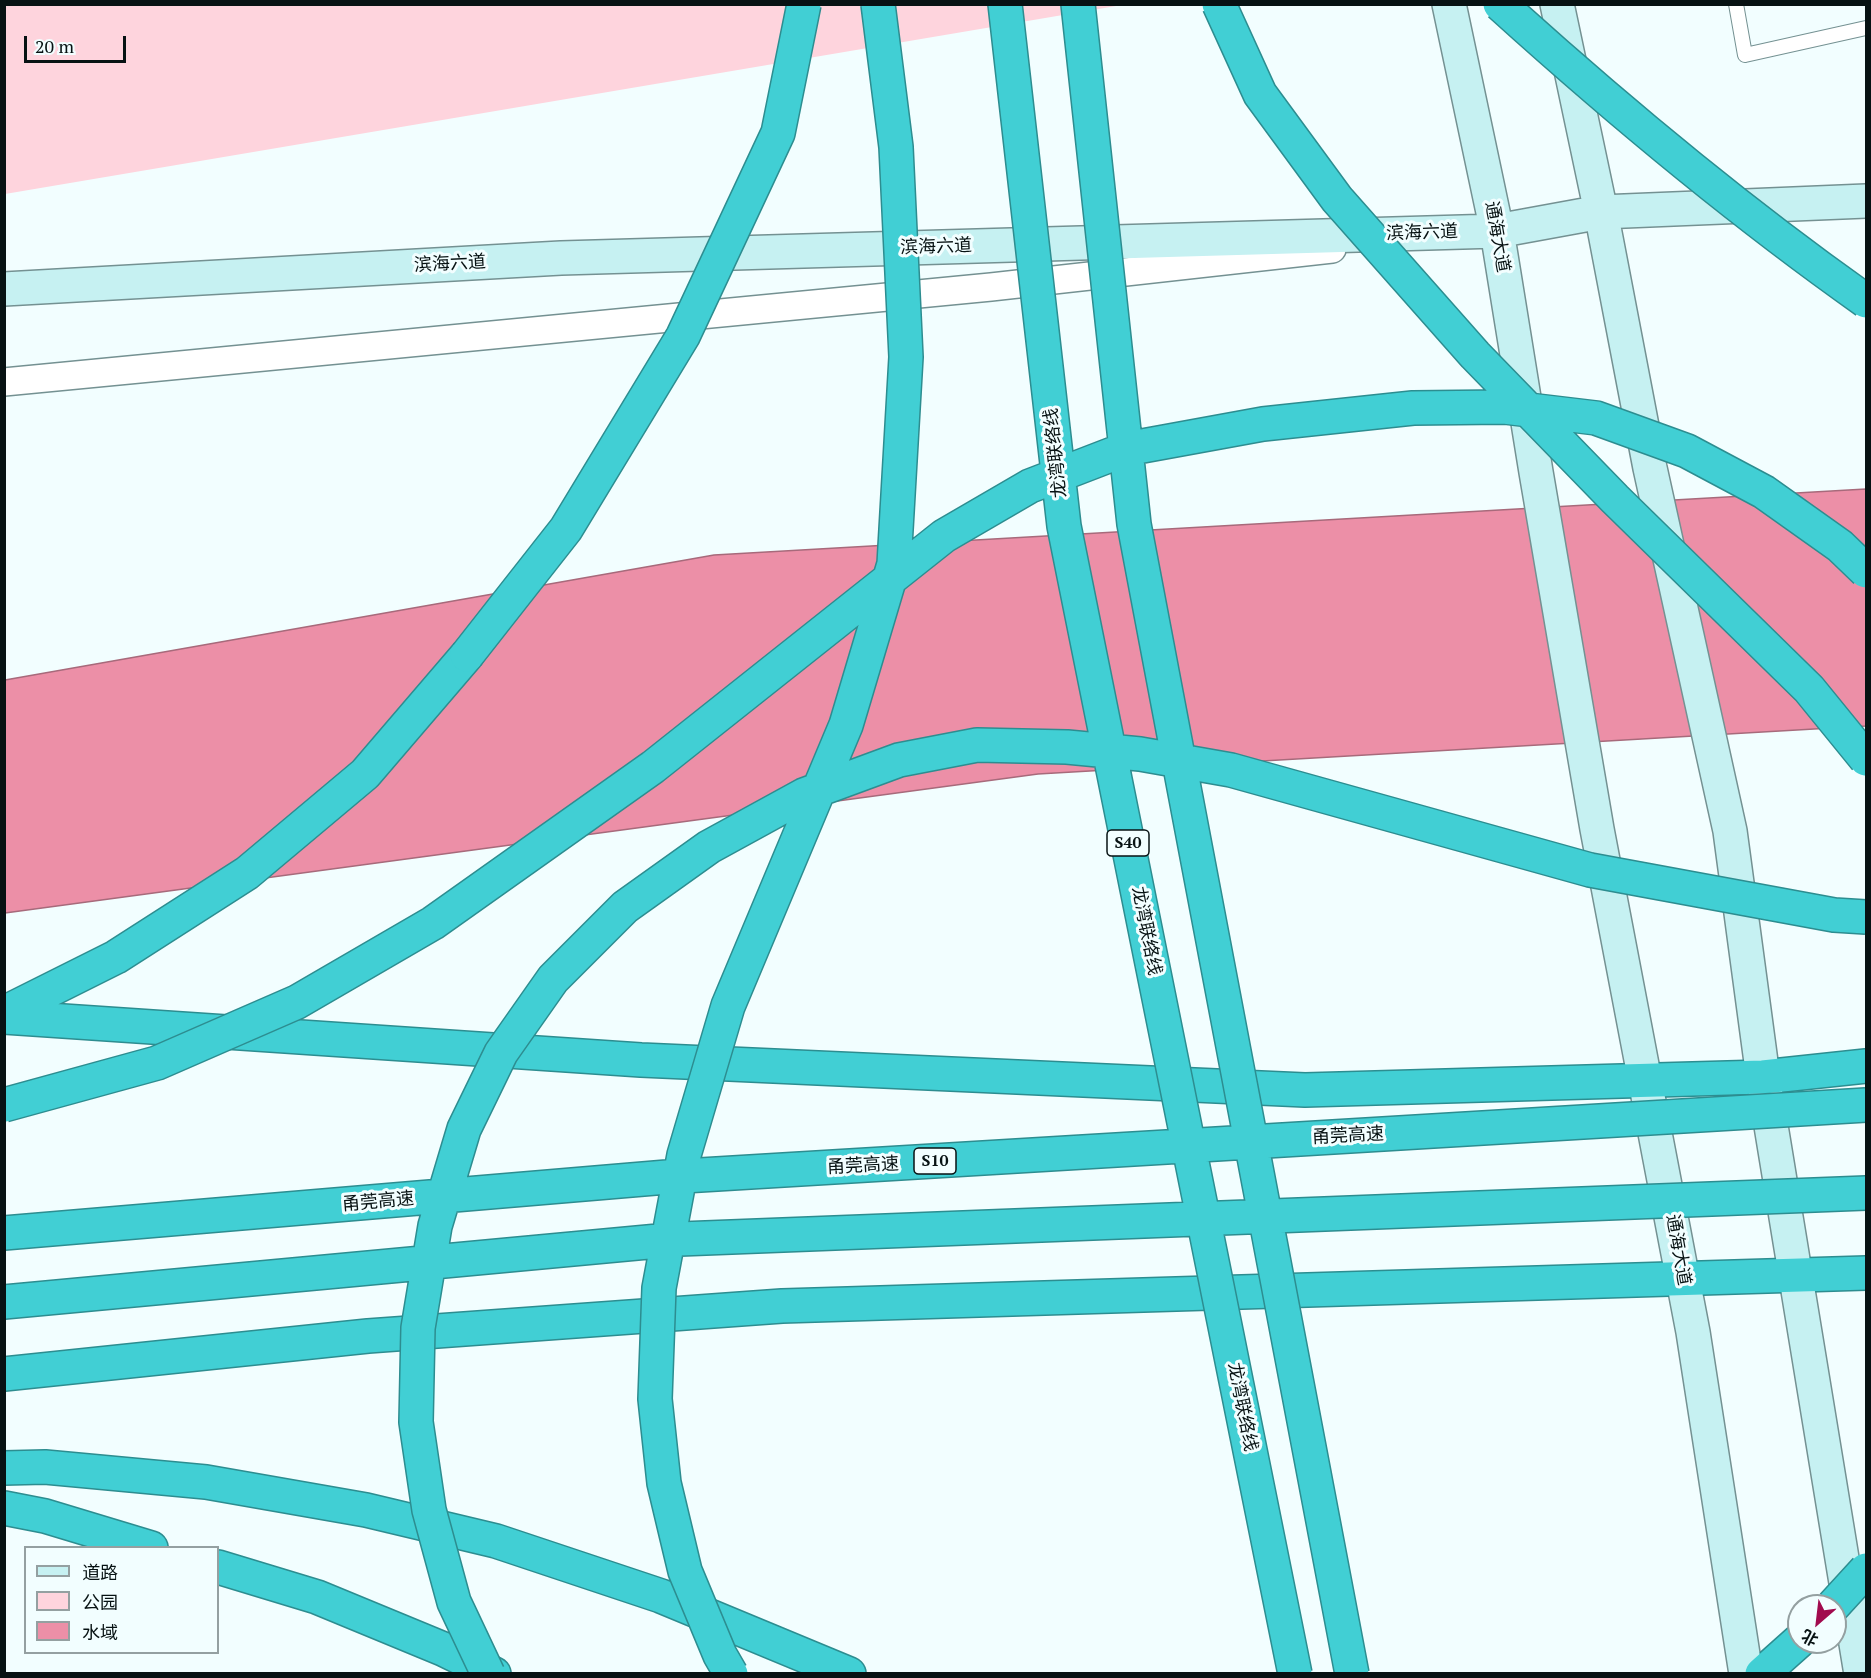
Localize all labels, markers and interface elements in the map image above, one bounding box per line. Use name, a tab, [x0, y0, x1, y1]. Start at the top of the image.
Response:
scale bar	[27, 24, 129, 62]
text: 20 m	[35, 34, 74, 58]
street label: 通海大道	[1480, 200, 1514, 274]
street label: 滨海六道	[1386, 221, 1458, 245]
street label: 滨海六道	[900, 235, 972, 259]
street label: 滨海六道	[413, 251, 487, 277]
street label: 龙湾联络线	[1041, 407, 1071, 499]
road number: S40	[1107, 830, 1149, 856]
street label: 龙湾联络线	[1127, 885, 1165, 977]
street label: 甬莞高速	[1311, 1123, 1385, 1149]
road number: S10	[914, 1148, 956, 1174]
street label: 甬莞高速	[826, 1153, 900, 1179]
street label: 甬莞高速	[341, 1188, 415, 1216]
street label: 通海大道	[1661, 1213, 1695, 1287]
street label: 龙湾联络线	[1223, 1361, 1261, 1453]
legend	[24, 1546, 219, 1654]
text: 道路	[82, 1560, 118, 1584]
text: 公园	[82, 1590, 118, 1614]
north arrow	[1787, 1594, 1847, 1654]
text: 水域	[82, 1620, 118, 1644]
text: 北	[1797, 1625, 1822, 1652]

